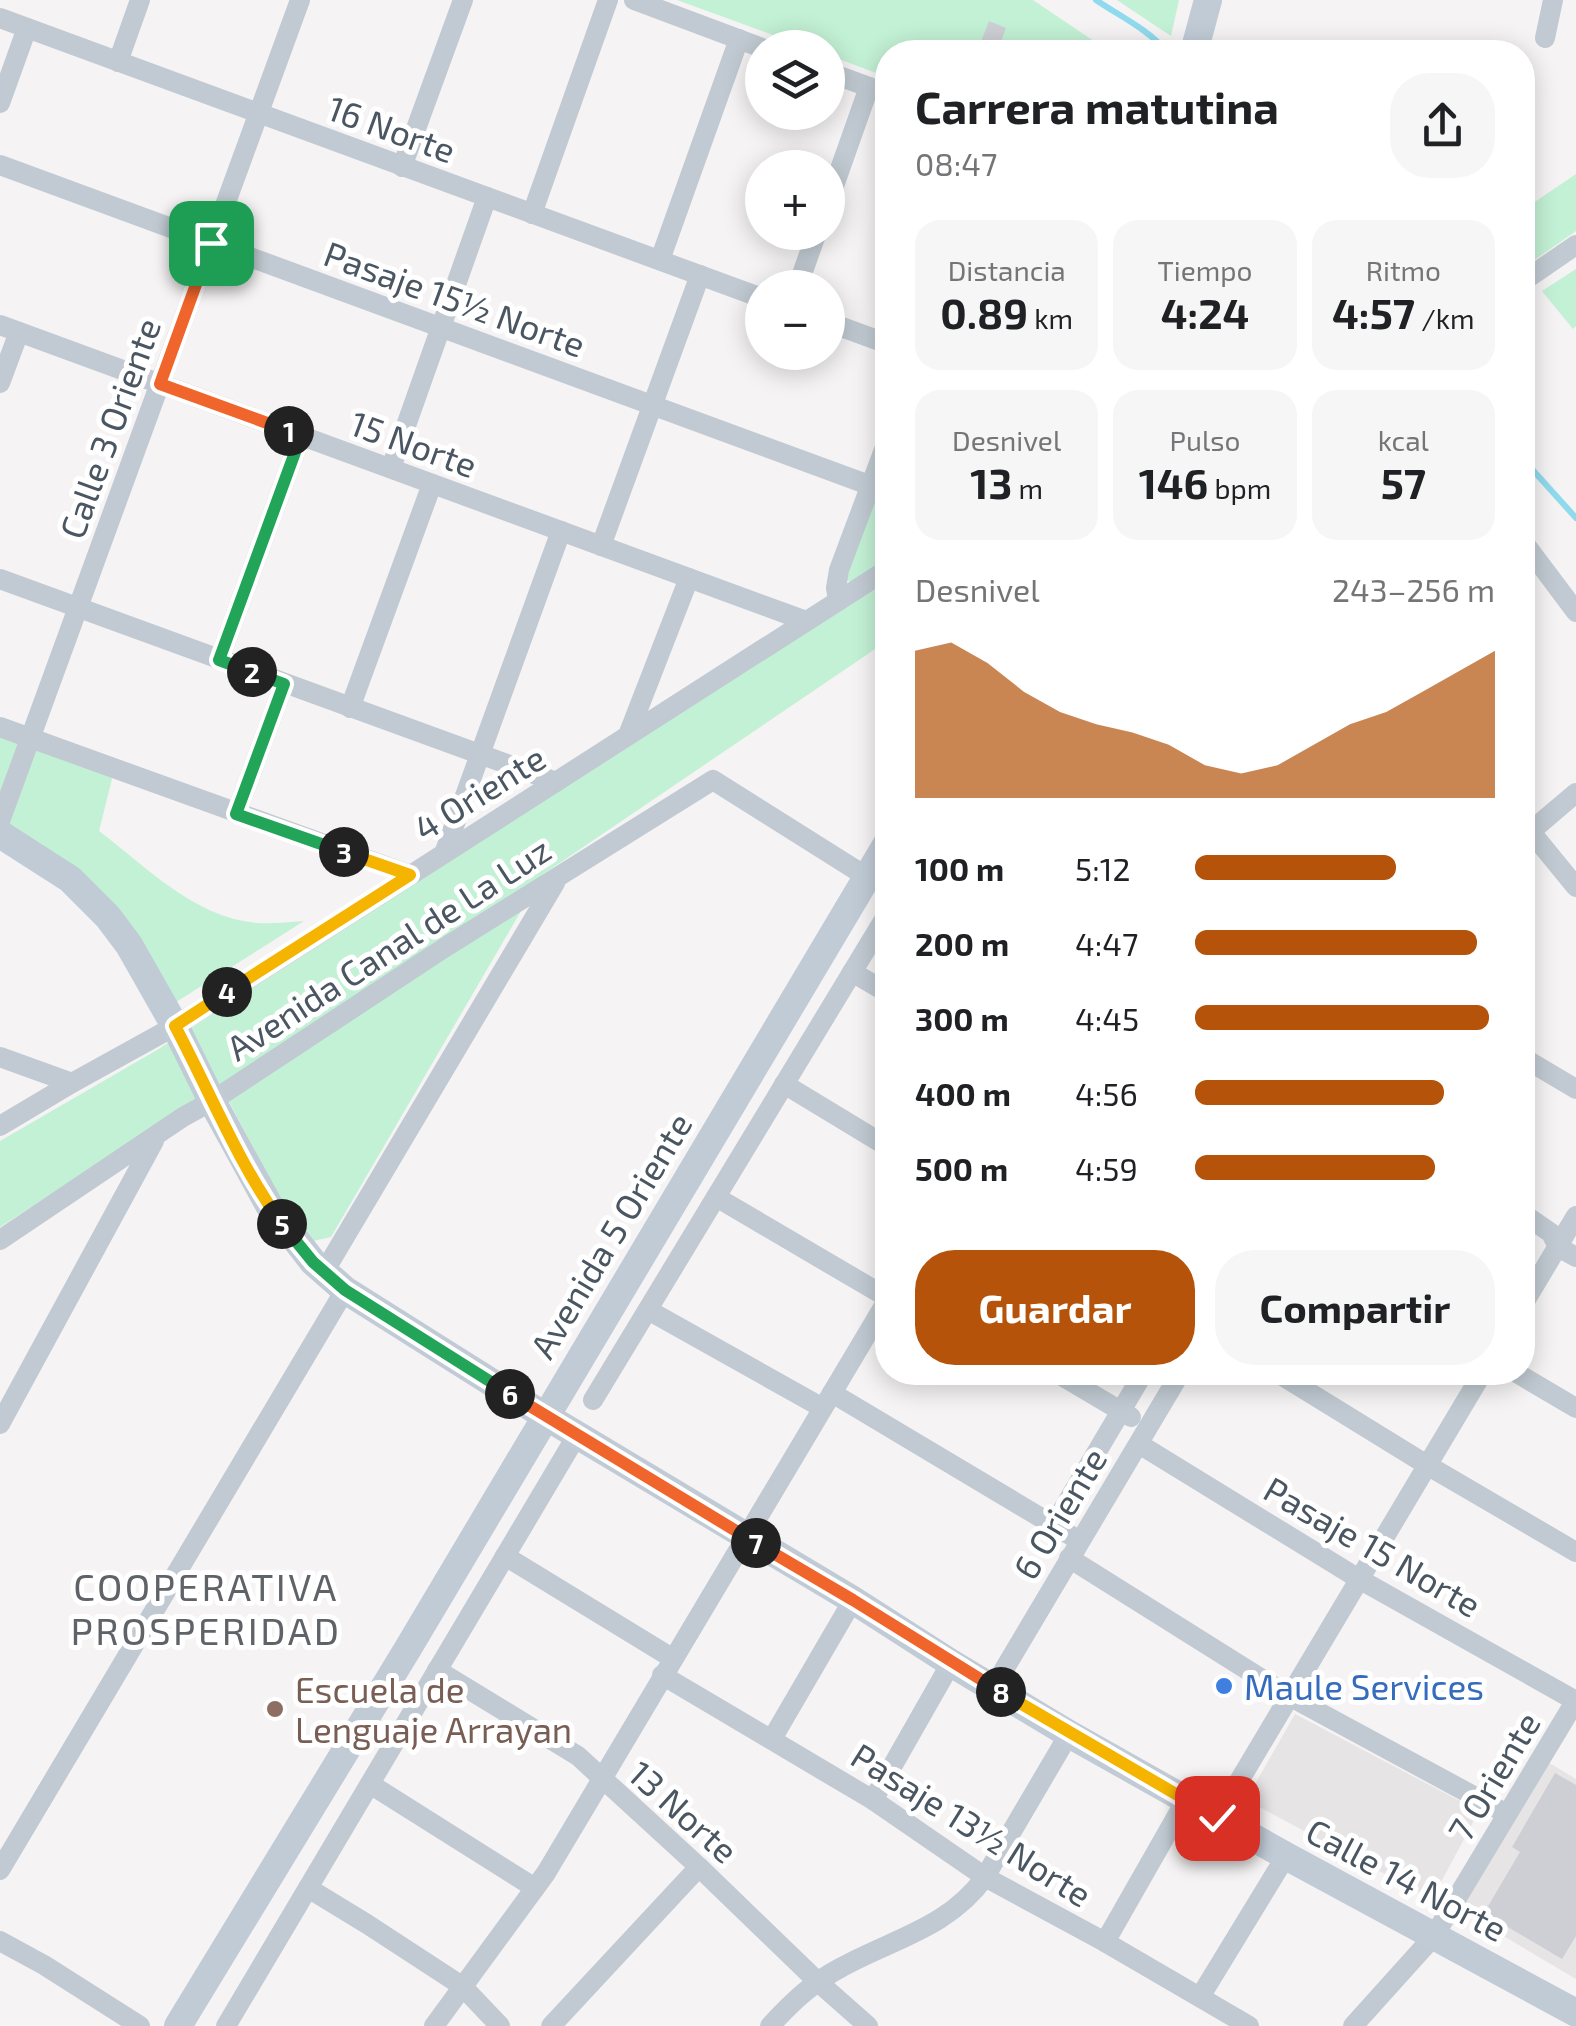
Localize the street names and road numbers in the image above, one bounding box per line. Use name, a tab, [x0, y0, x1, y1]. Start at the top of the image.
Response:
street label: 16 Norte	[323, 86, 461, 170]
street label: Pasaje 15½ Norte	[319, 231, 591, 365]
street label: Calle 3 Oriente	[50, 312, 168, 544]
street label: 15 Norte	[345, 401, 483, 485]
street label: 4 Oriente	[406, 735, 552, 849]
street label: Avenida Canal de La Luz	[218, 828, 558, 1068]
street label: Avenida 5 Oriente	[520, 1105, 700, 1365]
street label: 6 Oriente	[1004, 1440, 1114, 1586]
street label: Pasaje 15 Norte	[1257, 1467, 1489, 1625]
street label: 7 Oriente	[1438, 1704, 1548, 1848]
street label: Pasaje 13½ Norte	[844, 1733, 1100, 1915]
street label: 13 Norte	[621, 1751, 747, 1871]
street label: Calle 14 Norte	[1300, 1809, 1514, 1949]

